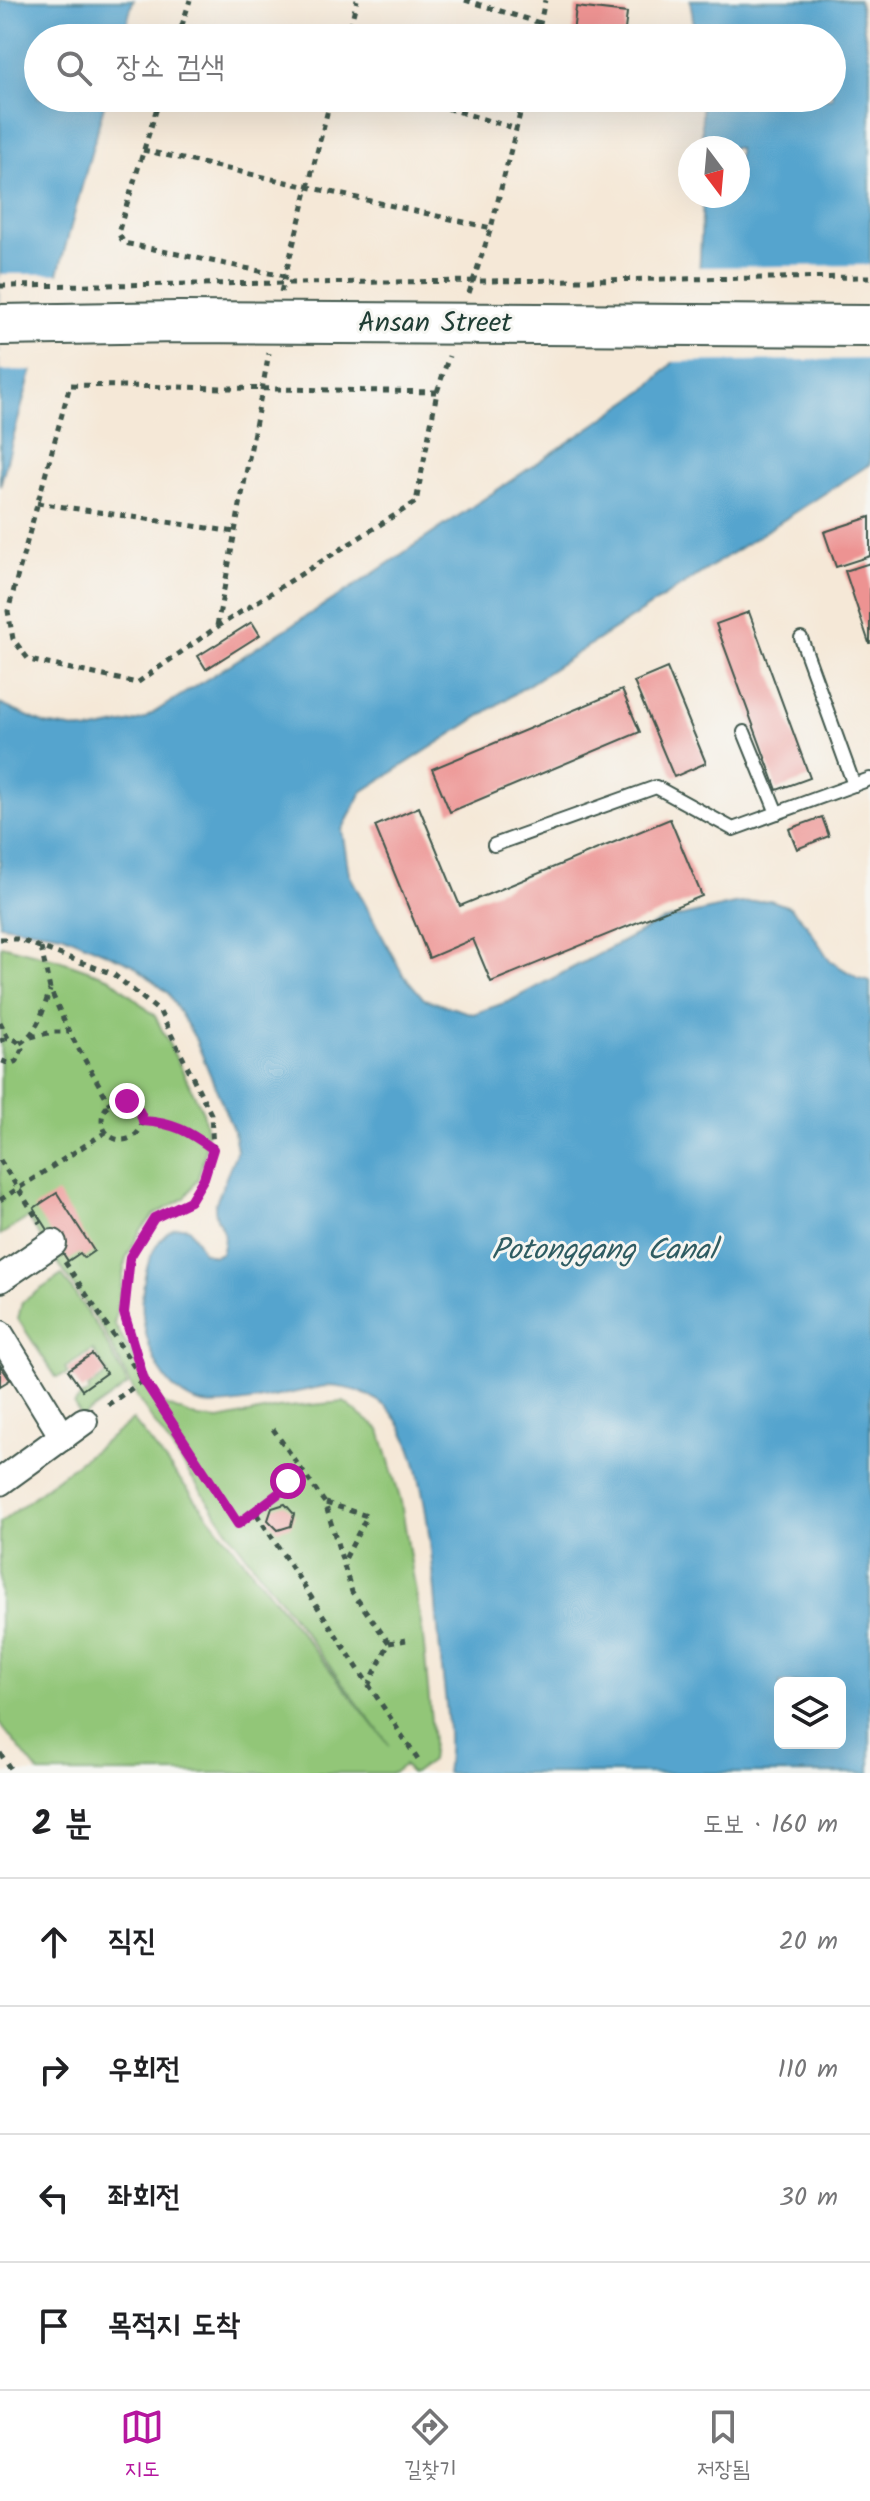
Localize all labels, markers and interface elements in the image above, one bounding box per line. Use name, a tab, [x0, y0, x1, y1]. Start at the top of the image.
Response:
search box	[24, 24, 846, 112]
text: 장소 검색	[116, 44, 225, 92]
icon: search	[52, 46, 96, 90]
north arrow	[678, 136, 750, 208]
street label: Ansan Street	[358, 301, 513, 346]
route end	[109, 1083, 145, 1119]
water label: Potonggang Canal	[491, 1227, 722, 1275]
route start	[270, 1463, 306, 1499]
map controls	[774, 1677, 846, 1749]
button: layers	[774, 1677, 846, 1749]
text: 2 분	[32, 1798, 92, 1852]
text: 도보 · 160 m	[702, 1804, 838, 1846]
text: 직진	[108, 1918, 156, 1966]
icon: ahead	[32, 1920, 76, 1964]
text: 20 m	[779, 1921, 838, 1963]
text: 우회전	[108, 2046, 180, 2094]
icon: right	[32, 2048, 76, 2092]
text: 110 m	[778, 2049, 838, 2091]
text: 좌회전	[108, 2174, 180, 2222]
icon: left	[32, 2176, 76, 2220]
text: 30 m	[779, 2177, 838, 2219]
text: 목적지 도착	[108, 2302, 240, 2350]
icon: arrive	[32, 2304, 76, 2348]
tab: 지도	[120, 2405, 164, 2488]
tab: 길찾기	[404, 2405, 457, 2488]
tab: 저장됨	[697, 2405, 750, 2488]

